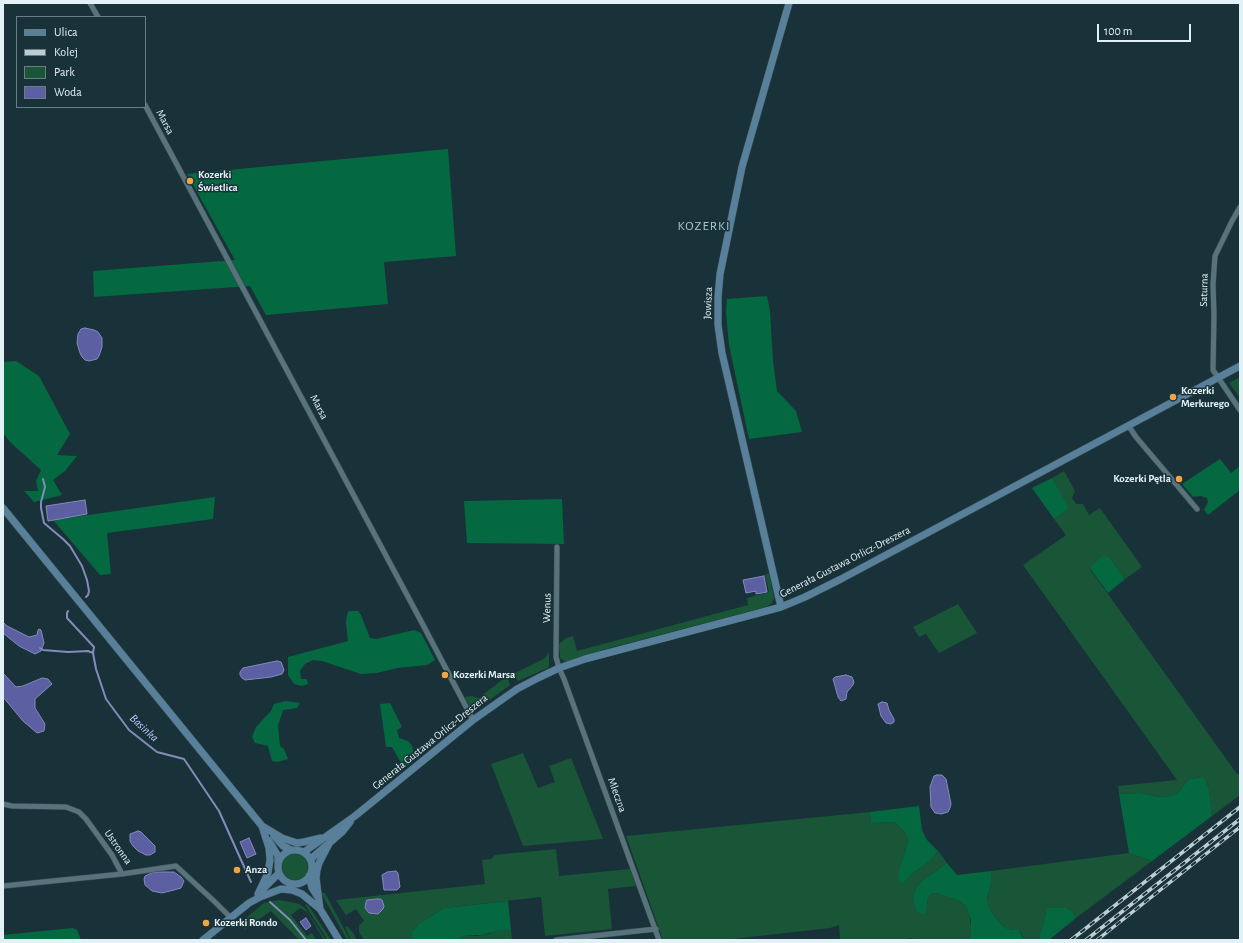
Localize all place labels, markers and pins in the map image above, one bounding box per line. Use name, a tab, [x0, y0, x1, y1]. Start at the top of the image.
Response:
place label: Kozerki Świetlica	[198, 168, 238, 194]
marker: Kozerki Świetlica	[185, 176, 195, 186]
place label: Kozerki Merkurego	[1181, 384, 1229, 410]
marker: Kozerki Merkurego	[1168, 392, 1178, 402]
place label: Kozerki Pętla	[1113, 472, 1171, 486]
marker: Kozerki Pętla	[1174, 474, 1184, 484]
place label: Kozerki Marsa	[453, 668, 515, 682]
marker: Kozerki Marsa	[440, 670, 450, 680]
place label: Anza	[245, 863, 267, 877]
marker: Anza	[232, 865, 242, 875]
place label: Kozerki Rondo	[214, 916, 278, 930]
marker: Kozerki Rondo	[201, 918, 211, 928]

